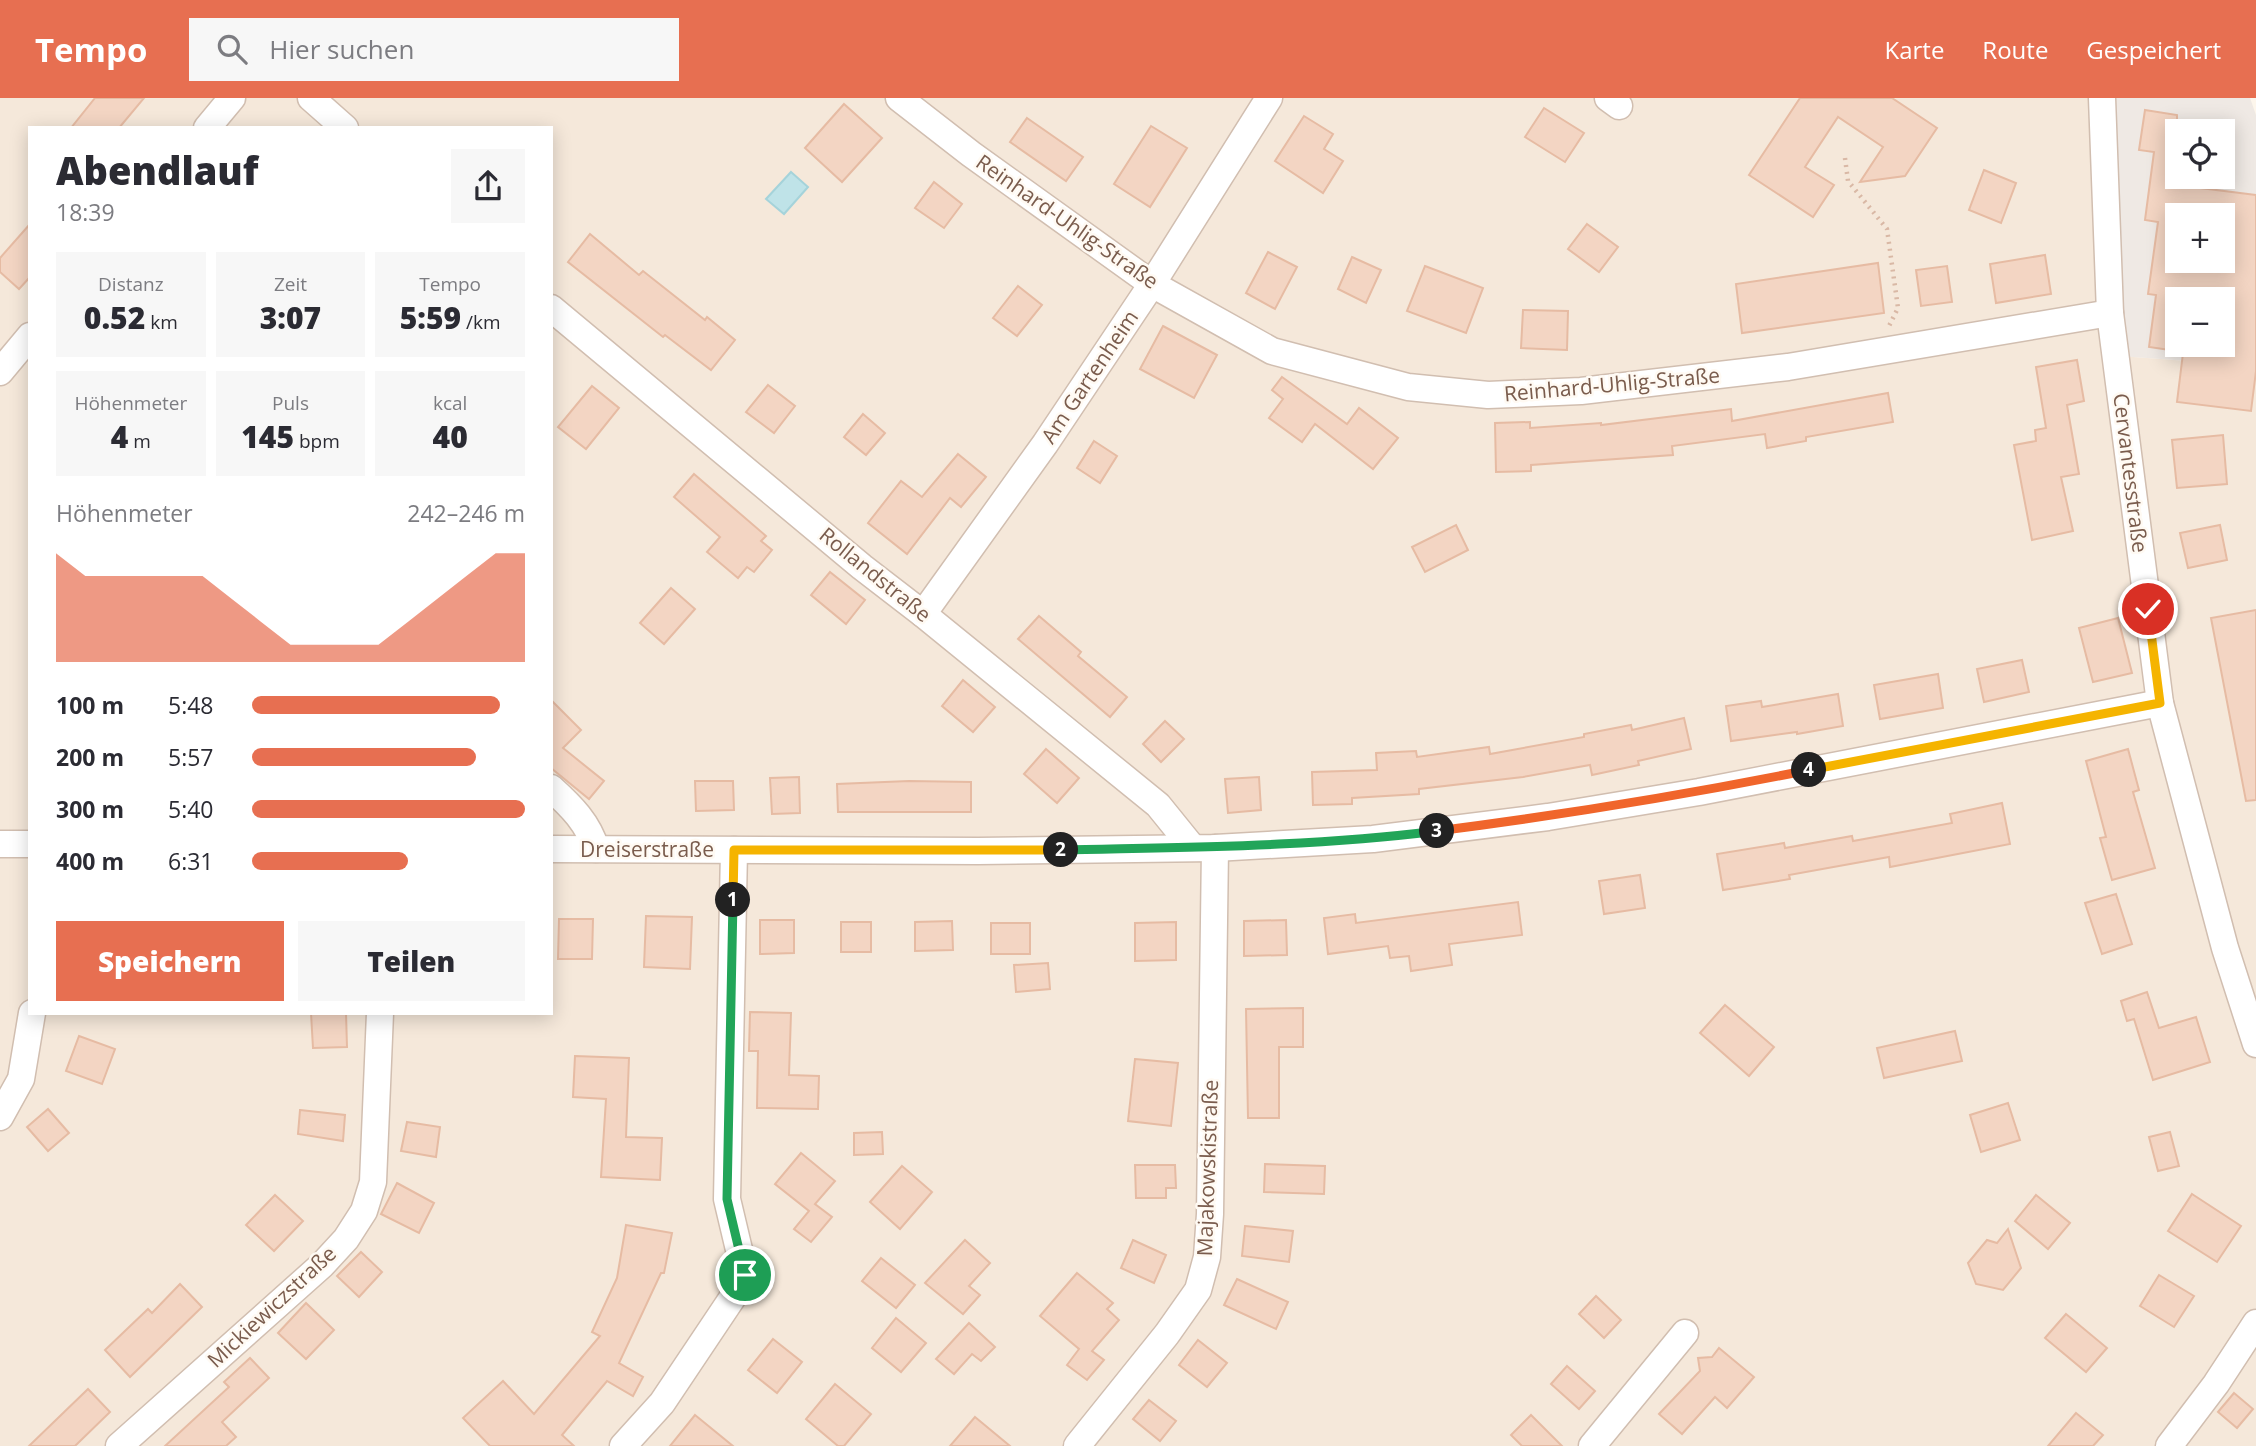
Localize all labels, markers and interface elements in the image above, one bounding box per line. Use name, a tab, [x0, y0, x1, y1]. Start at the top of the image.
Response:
search box	[189, 18, 679, 81]
text: Tempo	[35, 27, 147, 72]
icon: search	[213, 30, 251, 68]
text: Hier suchen	[269, 31, 414, 67]
text: Karte	[1884, 33, 1944, 66]
text: Route	[1982, 33, 2048, 66]
text: Gespeichert	[2086, 33, 2221, 66]
map controls	[2165, 119, 2235, 357]
button: locate	[2165, 119, 2235, 189]
text: Abendlauf	[56, 144, 259, 196]
street label: Reinhard-Uhlig-Straße	[971, 148, 1164, 295]
button: share	[451, 149, 525, 223]
text: 18:39	[56, 196, 115, 228]
button: +	[2165, 203, 2235, 273]
text: Distanz	[98, 271, 164, 297]
text: Zeit	[274, 271, 307, 297]
text: Tempo	[419, 271, 481, 297]
button: −	[2165, 287, 2235, 357]
text: 0.52	[84, 297, 145, 338]
text: 3:07	[260, 297, 321, 338]
text: 5:59	[400, 297, 461, 338]
street label: Am Gartenheim	[1034, 304, 1144, 449]
text: km	[145, 309, 178, 335]
text: /km	[461, 309, 501, 335]
street label: Reinhard-Uhlig-Straße	[1503, 361, 1721, 407]
text: Höhenmeter	[74, 390, 187, 416]
text: Puls	[272, 390, 309, 416]
text: kcal	[433, 390, 467, 416]
street label: Cervantesstraße	[2107, 391, 2155, 554]
text: 4	[111, 416, 128, 457]
text: 145	[241, 416, 294, 457]
text: 40	[433, 416, 468, 457]
text: m	[128, 428, 151, 454]
text: bpm	[294, 428, 340, 454]
text: Höhenmeter	[56, 497, 193, 529]
text: 242–246 m	[407, 497, 525, 529]
street label: Rollandstraße	[814, 520, 937, 628]
pin	[2118, 579, 2178, 639]
icon: check	[2129, 590, 2167, 628]
text: 100 m	[56, 689, 124, 721]
text: 5:48	[168, 689, 214, 721]
text: 200 m	[56, 741, 124, 773]
text: 5:57	[168, 741, 214, 773]
pin: 4	[1792, 752, 1826, 788]
text: 4	[1803, 756, 1814, 782]
text: 300 m	[56, 793, 124, 825]
text: 5:40	[168, 793, 214, 825]
pin: 3	[1420, 814, 1454, 848]
text: 3	[1431, 817, 1442, 843]
pin: 2	[1044, 832, 1078, 868]
street label: Dreiserstraße	[580, 835, 714, 863]
text: 2	[1055, 836, 1066, 862]
text: 400 m	[56, 845, 124, 877]
text: 6:31	[168, 845, 214, 877]
pin: 1	[716, 882, 750, 918]
text: 1	[727, 886, 738, 912]
button: Speichern	[56, 921, 284, 1001]
button: Teilen	[298, 921, 525, 1001]
street label: Majakowskistraße	[1190, 1079, 1224, 1257]
street label: Mickiewiczstraße	[201, 1239, 342, 1373]
pin	[715, 1245, 775, 1305]
icon: arrive	[726, 1256, 764, 1294]

